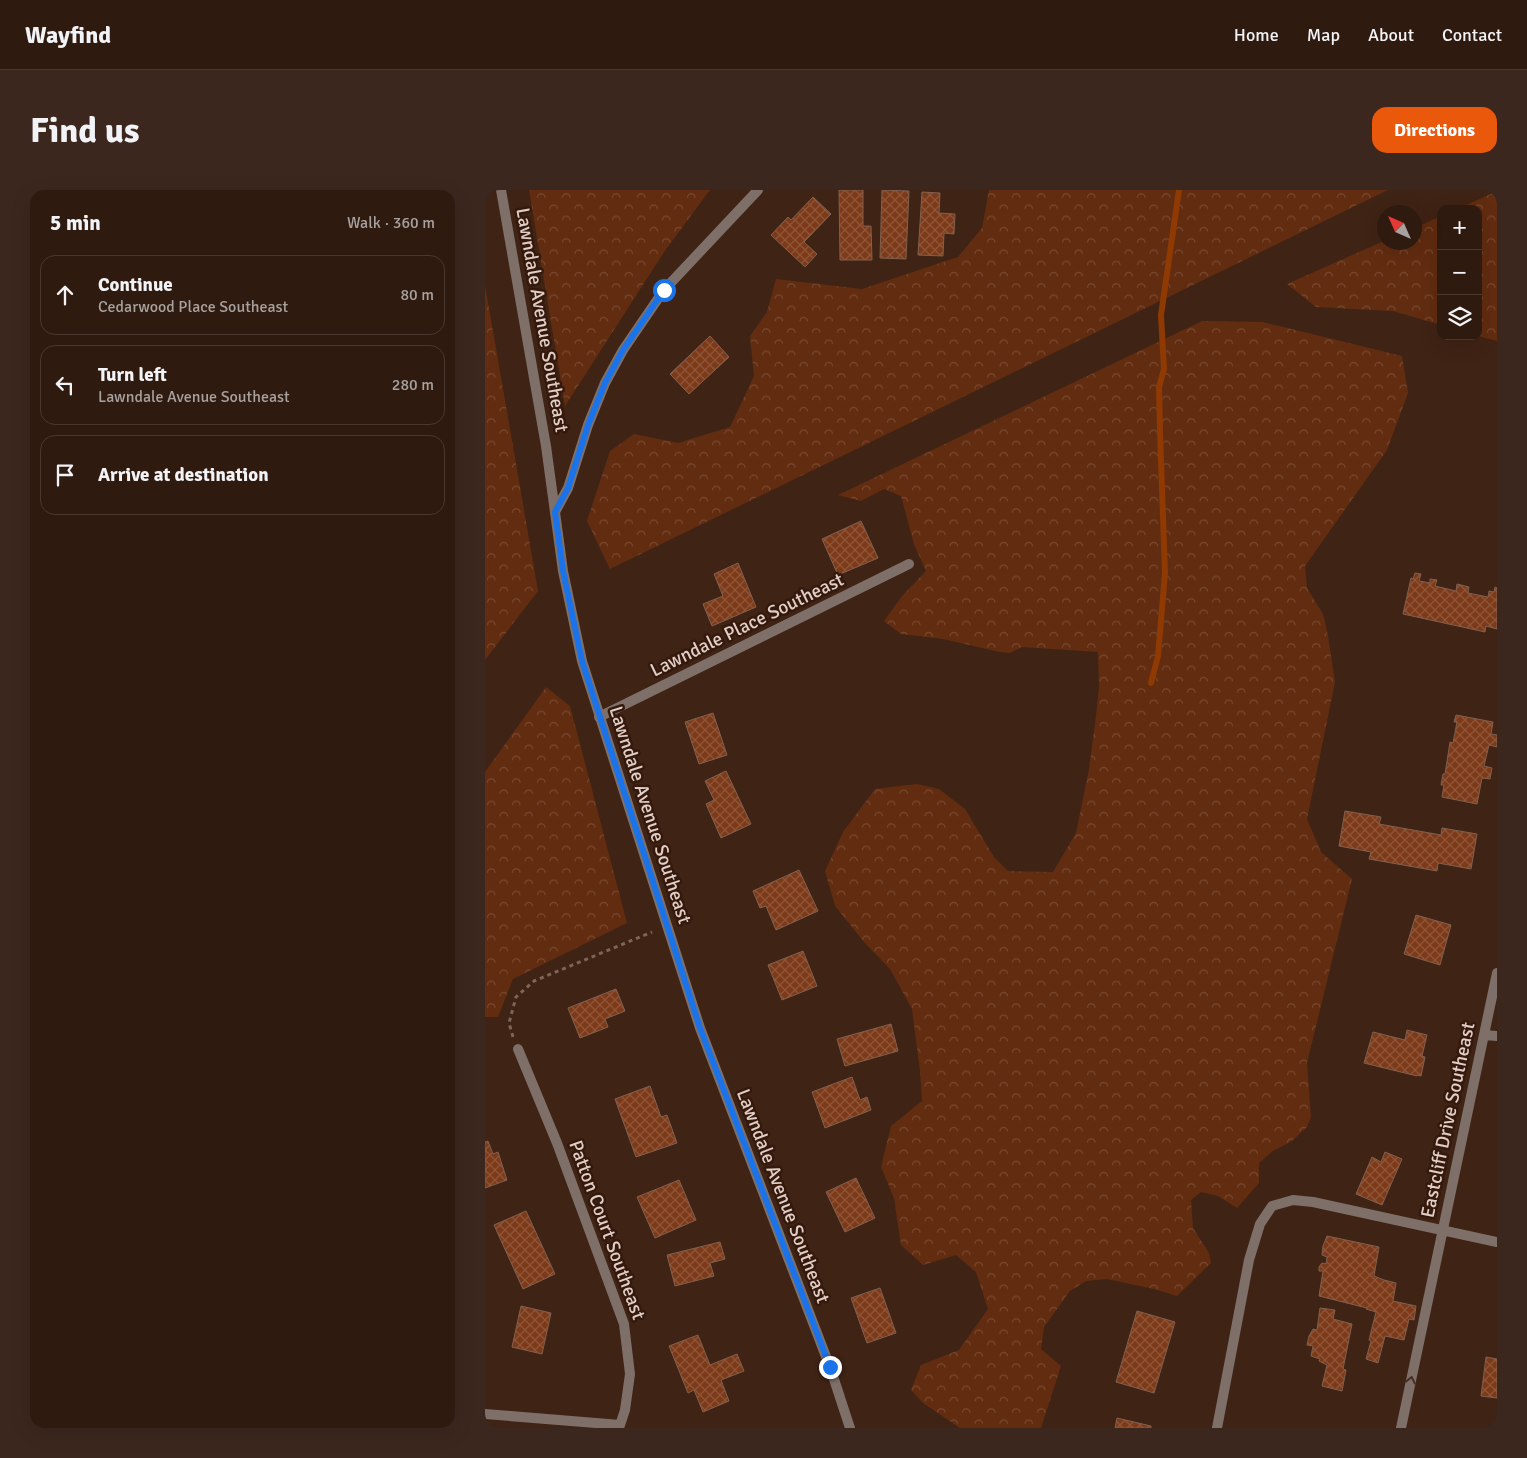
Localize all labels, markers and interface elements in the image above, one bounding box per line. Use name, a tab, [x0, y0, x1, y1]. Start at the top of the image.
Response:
text: Wayfind	[25, 20, 111, 50]
text: Home	[1234, 24, 1279, 46]
text: Map	[1307, 24, 1340, 46]
text: About	[1368, 24, 1414, 46]
text: Contact	[1442, 24, 1502, 46]
button: Directions	[1372, 107, 1497, 153]
text: Find us	[30, 109, 140, 152]
north arrow	[1377, 205, 1422, 250]
map controls	[1437, 205, 1482, 340]
button: +	[1437, 205, 1482, 250]
street label: Lawndale Avenue Southeast	[510, 206, 574, 434]
text: 5 min	[50, 210, 101, 236]
text: Walk · 360 m	[347, 213, 435, 233]
button: −	[1437, 250, 1482, 295]
text: Continue	[98, 273, 173, 297]
route start	[653, 279, 676, 302]
icon: ahead	[51, 281, 79, 309]
text: 80 m	[400, 285, 434, 305]
button: layers	[1437, 295, 1482, 340]
text: Cedarwood Place Southeast	[98, 297, 288, 317]
text: Turn left	[98, 363, 167, 387]
icon: left	[51, 371, 79, 399]
text: 280 m	[392, 375, 434, 395]
text: Lawndale Avenue Southeast	[98, 387, 290, 407]
icon: arrive	[51, 461, 79, 489]
text: Arrive at destination	[98, 463, 269, 487]
street label: Lawndale Place Southeast	[646, 568, 848, 682]
street label: Lawndale Avenue Southeast	[603, 703, 697, 927]
street label: Eastcliff Drive Southeast	[1416, 1020, 1481, 1220]
street label: Lawndale Avenue Southeast	[731, 1085, 835, 1307]
street label: Patton Court Southeast	[563, 1137, 651, 1323]
route end	[819, 1356, 842, 1379]
one-way arrow	[1405, 1376, 1416, 1385]

